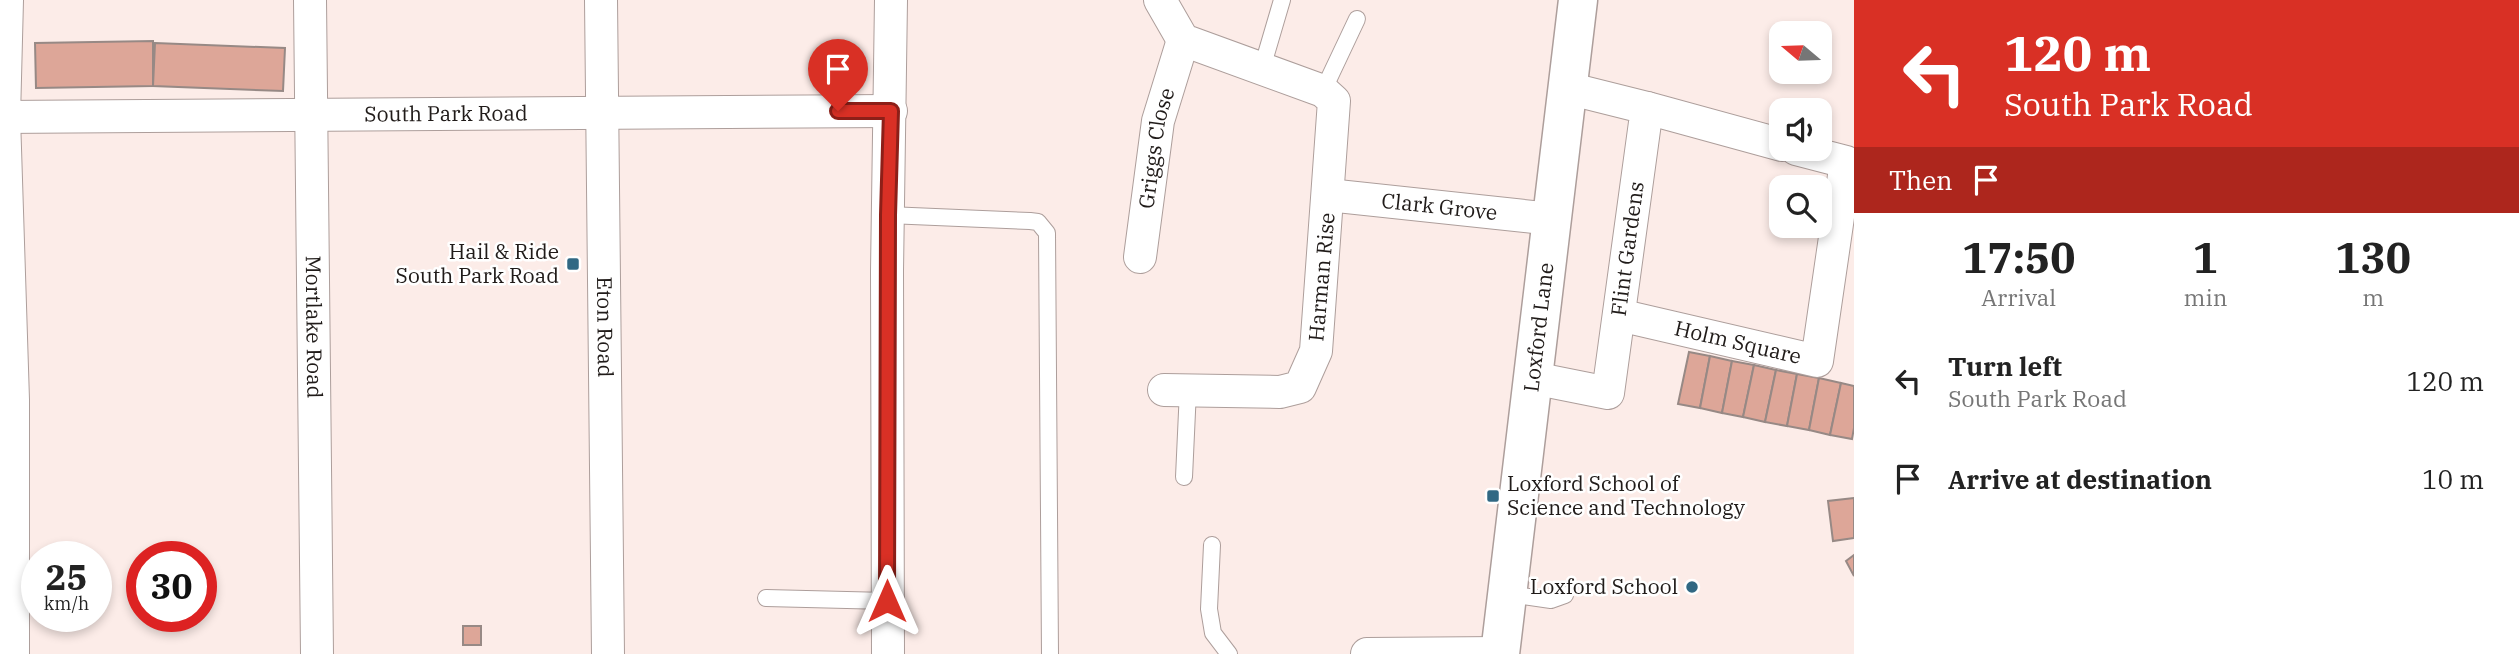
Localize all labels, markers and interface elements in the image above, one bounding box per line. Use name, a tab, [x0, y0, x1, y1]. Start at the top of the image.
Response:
north arrow	[1769, 21, 1832, 84]
map controls	[1769, 21, 1832, 238]
text: 120 m	[2004, 21, 2151, 84]
icon: left	[1889, 28, 1980, 119]
pin	[808, 39, 868, 111]
icon: arrive	[819, 50, 857, 88]
text: South Park Road	[2004, 83, 2253, 125]
street label: Griggs Close	[1132, 84, 1180, 210]
street label: South Park Road	[364, 98, 528, 128]
button: sound	[1769, 98, 1832, 161]
icon: arrive	[1967, 161, 2005, 199]
text: Then	[1889, 163, 1953, 197]
button: search	[1769, 175, 1832, 238]
street label: Flint Gardens	[1604, 180, 1650, 318]
street label: Clark Grove	[1380, 186, 1499, 226]
street label: Harman Rise	[1301, 211, 1341, 343]
text: 17:50	[1962, 230, 2076, 285]
text: 1	[2193, 230, 2218, 285]
text: 130	[2335, 230, 2411, 285]
place label: Hail & Ride South Park Road	[396, 237, 559, 289]
street label: Mortlake Road	[300, 255, 329, 399]
marker: Hail & Ride South Park Road	[565, 256, 581, 272]
street label: Loxford Lane	[1516, 261, 1560, 394]
street label: Eton Road	[591, 276, 620, 378]
text: Arrival	[1981, 282, 2056, 312]
text: min	[2184, 282, 2227, 312]
text: m	[2362, 282, 2384, 312]
street label: Holm Square	[1672, 313, 1804, 370]
text: Turn left	[1948, 349, 2062, 383]
icon: left	[1889, 362, 1927, 400]
text: 120 m	[2406, 364, 2484, 398]
text: South Park Road	[1948, 383, 2127, 413]
icon: arrive	[1889, 460, 1927, 498]
text: Arrive at destination	[1948, 462, 2212, 496]
text: 10 m	[2422, 462, 2484, 496]
place label: Loxford School of Science and Technology	[1507, 469, 1746, 521]
marker: Loxford School of Science and Technology	[1485, 488, 1501, 504]
speed limit sign: 30	[126, 541, 217, 632]
text: 25	[45, 554, 88, 600]
position arrow	[850, 564, 924, 638]
place label: Loxford School	[1530, 572, 1678, 600]
marker: Loxford School	[1684, 579, 1700, 595]
text: km/h	[44, 592, 89, 615]

